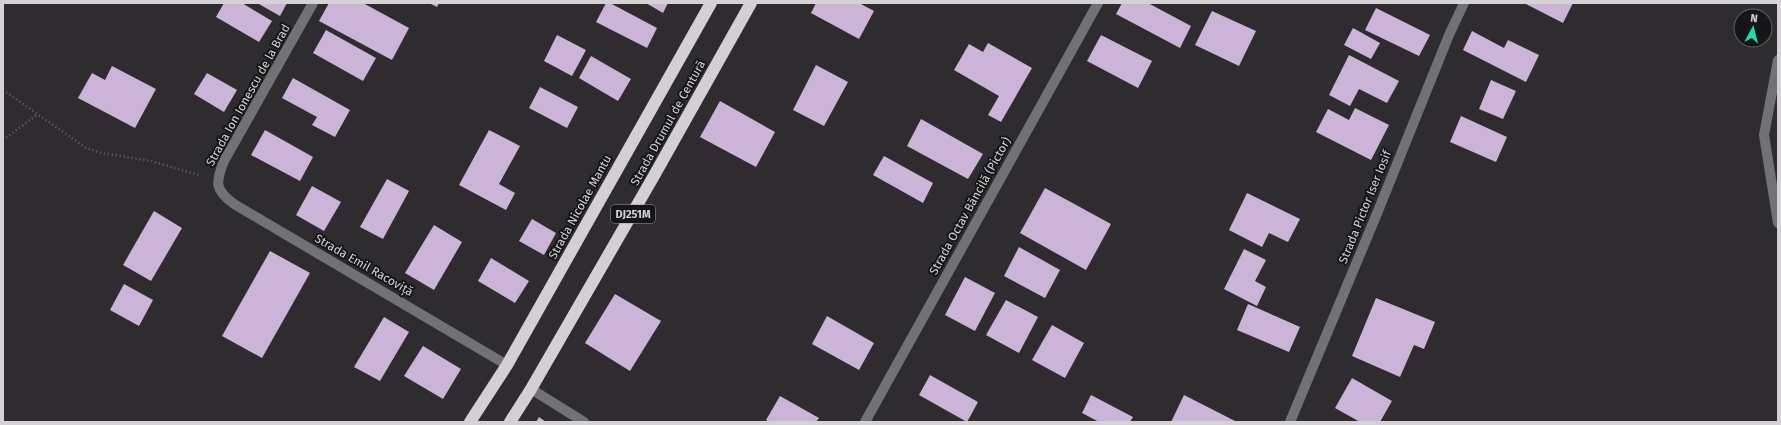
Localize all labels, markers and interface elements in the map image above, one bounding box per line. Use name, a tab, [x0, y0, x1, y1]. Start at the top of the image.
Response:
north arrow	[1733, 8, 1773, 48]
text: N	[1750, 12, 1759, 25]
street label: Strada Ion Ionescu de la Brad	[203, 22, 293, 168]
street label: Strada Drumul de Centură	[628, 58, 708, 188]
street label: Strada Octav Băncilă (Pictor)	[926, 135, 1014, 277]
street label: Strada Pictor Iser Iosif	[1336, 148, 1394, 266]
street label: Strada Nicolae Mantu	[546, 153, 614, 261]
road number: DJ251M	[611, 205, 655, 223]
street label: Strada Emil Racoviță	[312, 231, 416, 300]

